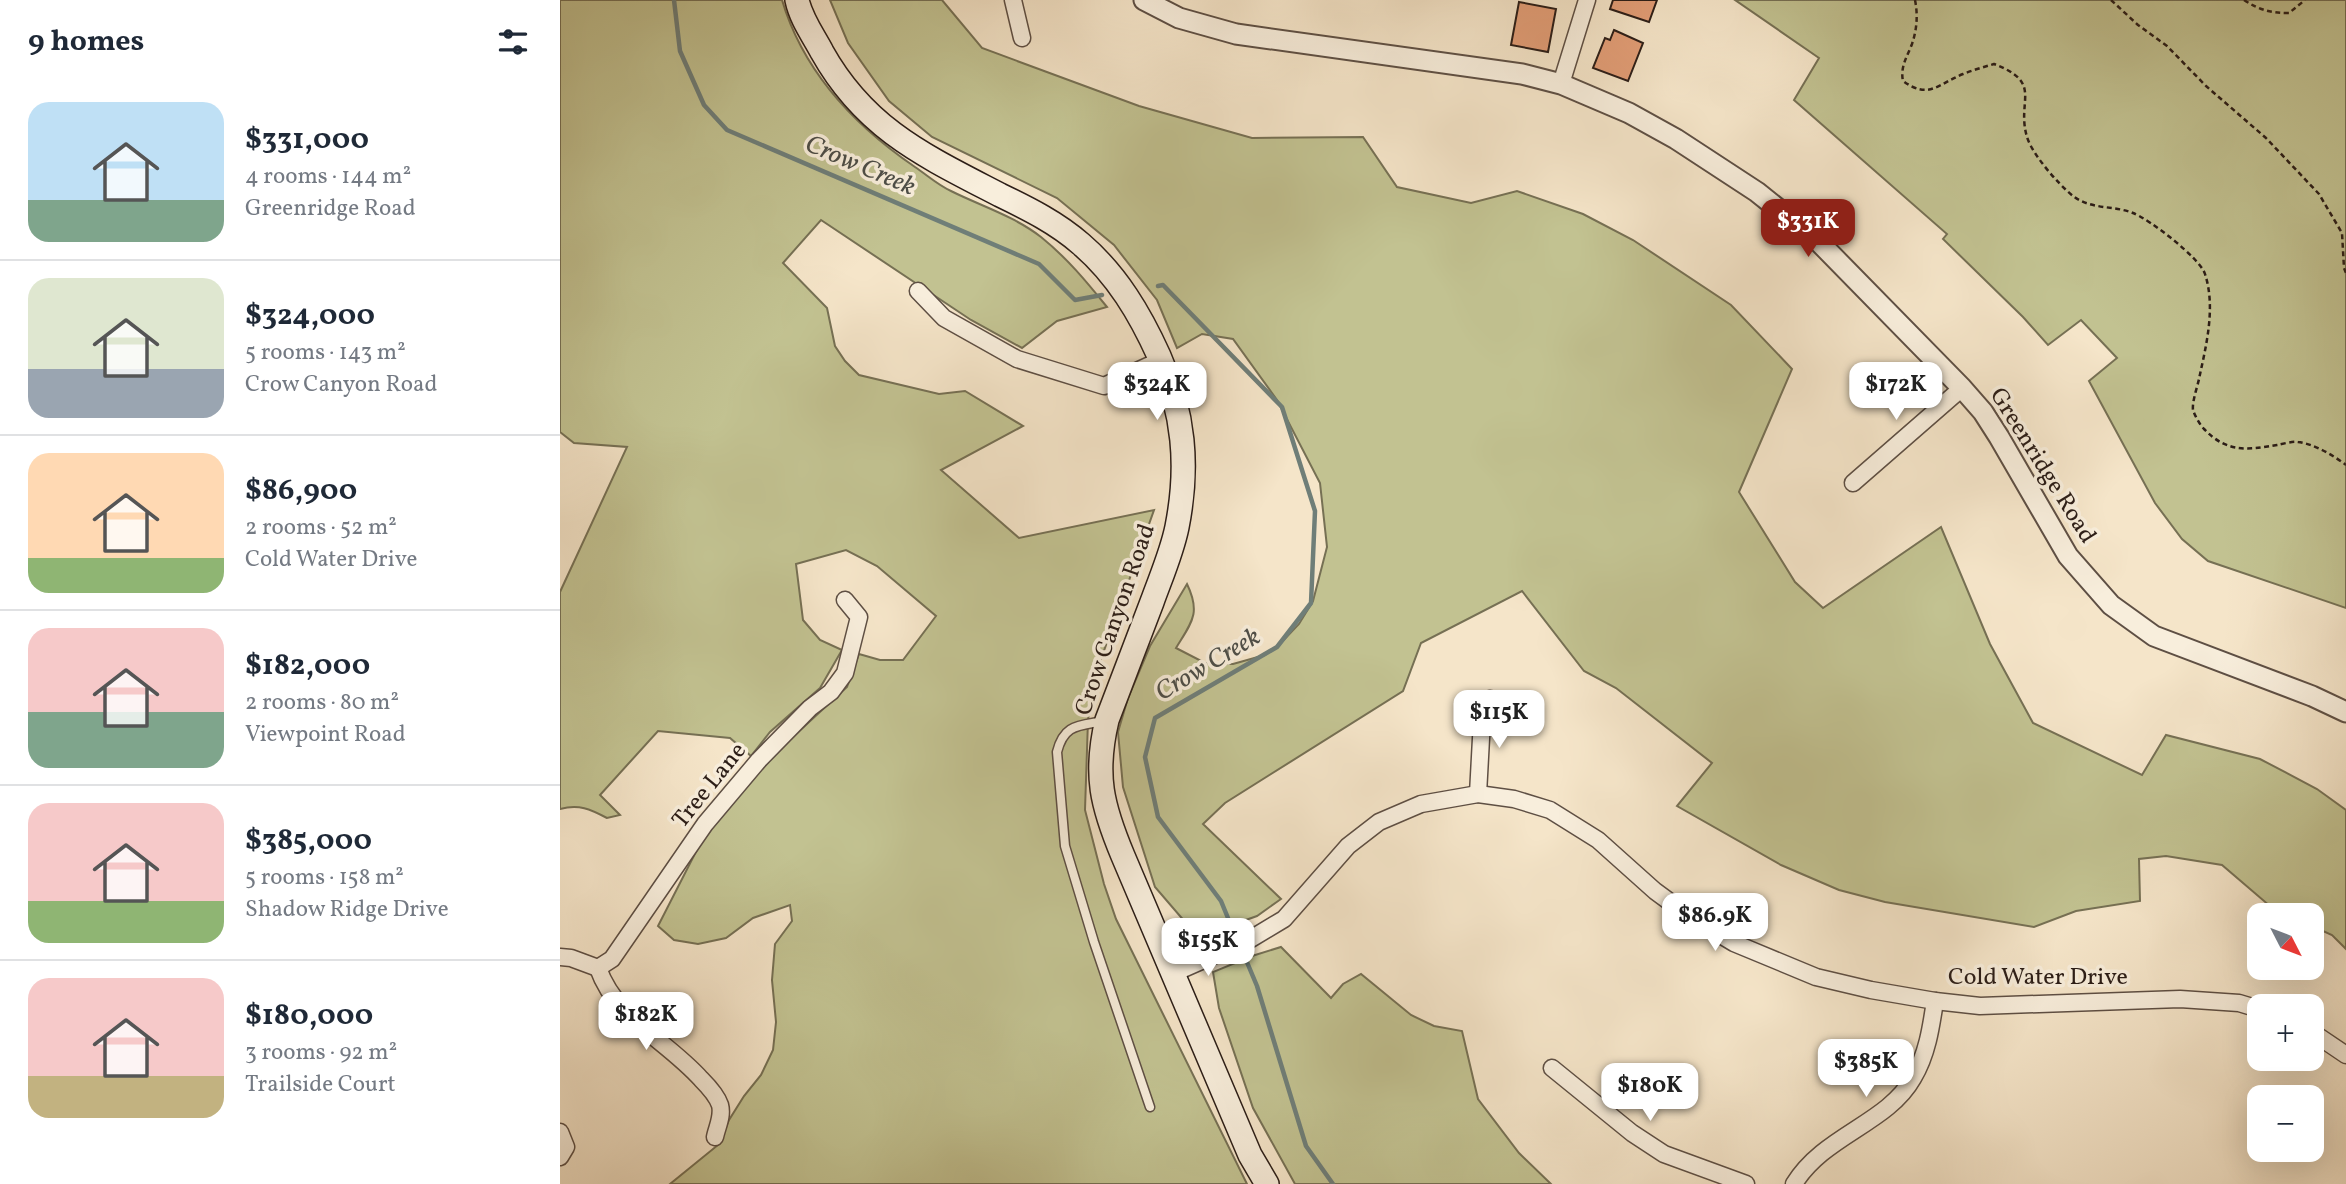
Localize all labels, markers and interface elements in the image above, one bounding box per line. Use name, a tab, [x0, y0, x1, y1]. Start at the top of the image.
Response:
text: 9 homes	[28, 21, 144, 63]
icon: filters	[494, 23, 532, 61]
text: $331,000	[245, 119, 369, 161]
water label: Crow Creek	[799, 127, 921, 205]
icon: home	[84, 130, 168, 214]
text: 4 rooms · 144 m²	[245, 161, 411, 193]
text: Greenridge Road	[245, 193, 416, 225]
pin: $331K	[1759, 200, 1857, 259]
text: $331K	[1777, 206, 1839, 238]
text: $324,000	[245, 295, 375, 337]
icon: home	[84, 306, 168, 390]
text: 5 rooms · 143 m²	[245, 337, 406, 369]
pin: $324K	[1108, 362, 1206, 422]
pin: $172K	[1847, 362, 1945, 422]
text: Crow Canyon Road	[245, 369, 437, 401]
text: $324K	[1124, 369, 1190, 401]
text: $172K	[1865, 369, 1927, 401]
street label: Greenridge Road	[1980, 381, 2104, 551]
text: $86,900	[245, 470, 357, 512]
icon: home	[84, 481, 168, 565]
text: 2 rooms · 52 m²	[245, 512, 397, 544]
street label: Crow Canyon Road	[1067, 520, 1165, 720]
text: Cold Water Drive	[245, 544, 418, 576]
water label: Crow Creek	[1149, 619, 1267, 711]
text: $182,000	[245, 645, 370, 687]
icon: home	[84, 656, 168, 740]
text: 2 rooms · 80 m²	[245, 687, 399, 719]
pin: $115K	[1450, 690, 1548, 750]
text: $115K	[1469, 697, 1529, 729]
text: Viewpoint Road	[245, 719, 406, 751]
street label: Tree Lane	[665, 736, 755, 836]
text: $385,000	[245, 820, 372, 862]
icon: home	[84, 831, 168, 915]
text: 5 rooms · 158 m²	[245, 862, 404, 894]
text: Shadow Ridge Drive	[245, 894, 449, 926]
pin: $86.9K	[1658, 894, 1772, 953]
text: $86.9K	[1678, 900, 1752, 932]
north arrow	[2247, 903, 2324, 980]
map controls	[2247, 903, 2324, 1162]
pin: $155K	[1159, 918, 1257, 978]
text: $155K	[1178, 925, 1238, 957]
street label: Cold Water Drive	[1948, 961, 2128, 995]
pin: $182K	[597, 992, 695, 1052]
button: +	[2247, 994, 2324, 1071]
text: $180,000	[245, 995, 373, 1037]
text: $182K	[615, 999, 678, 1031]
icon: home	[84, 1006, 168, 1090]
text: 3 rooms · 92 m²	[245, 1037, 397, 1069]
pin: $385K	[1817, 1040, 1915, 1099]
text: $385K	[1834, 1046, 1898, 1078]
pin: $180K	[1601, 1064, 1699, 1123]
text: Trailside Court	[245, 1069, 396, 1101]
text: $180K	[1617, 1070, 1683, 1102]
button: −	[2247, 1085, 2324, 1162]

